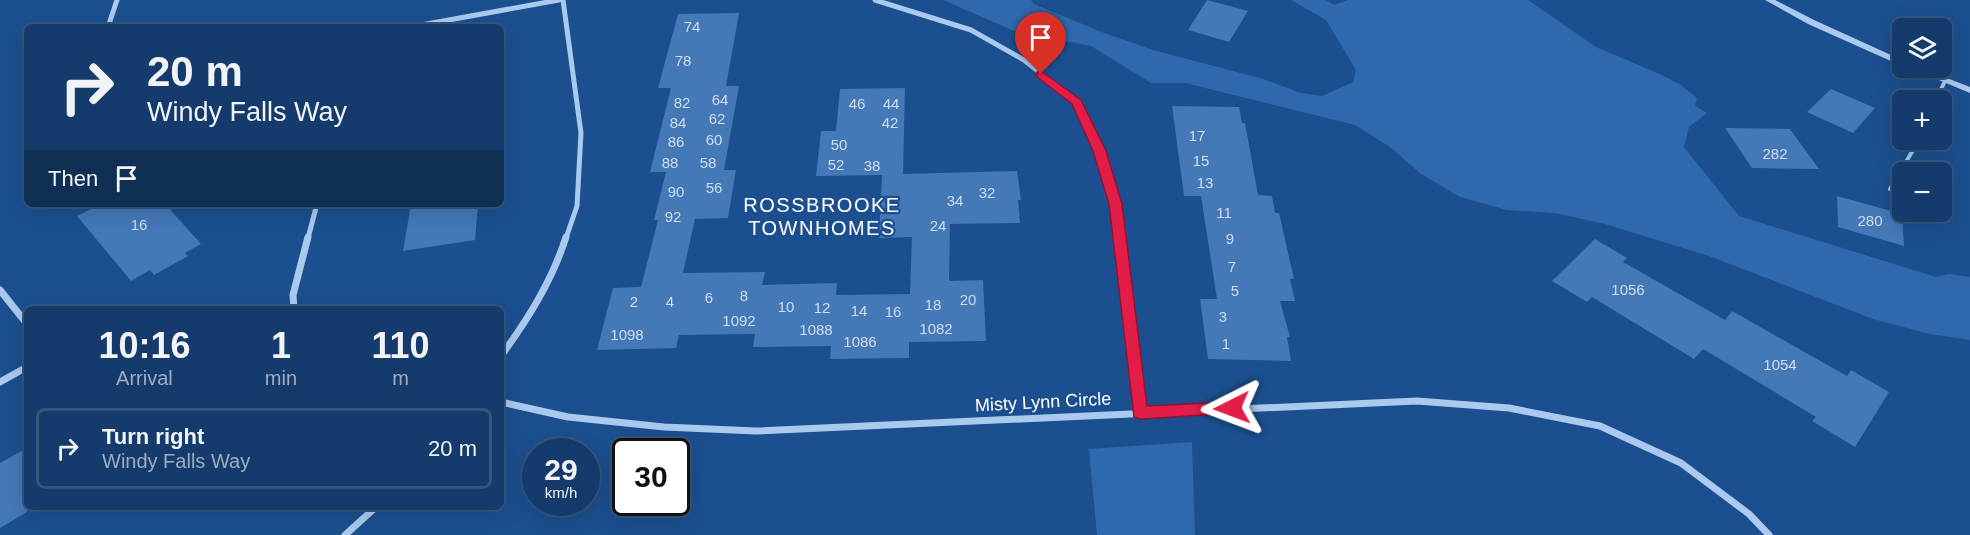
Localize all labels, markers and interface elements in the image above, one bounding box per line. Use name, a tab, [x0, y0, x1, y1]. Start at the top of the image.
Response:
pin	[1015, 12, 1066, 74]
house number: 74	[684, 18, 700, 35]
map controls	[1892, 18, 1952, 222]
button: layers	[1892, 18, 1952, 78]
icon: arrive	[1024, 21, 1057, 54]
icon: right	[48, 48, 126, 126]
text: 20 m	[147, 48, 243, 95]
house number: 78	[675, 52, 691, 69]
button: +	[1892, 90, 1952, 150]
house number: 64	[712, 91, 728, 108]
house number: 82	[674, 94, 690, 111]
house number: 46	[849, 95, 865, 112]
house number: 44	[883, 95, 899, 112]
text: Windy Falls Way	[147, 97, 347, 127]
house number: 62	[709, 110, 725, 127]
house number: 84	[670, 114, 686, 131]
house number: 42	[882, 114, 898, 131]
house number: 17	[1189, 127, 1205, 144]
house number: 60	[706, 131, 722, 148]
house number: 86	[668, 133, 684, 150]
house number: 50	[831, 136, 847, 153]
house number: 282	[1762, 145, 1788, 162]
house number: 15	[1193, 152, 1209, 169]
house number: 88	[662, 154, 678, 171]
house number: 58	[700, 154, 716, 171]
house number: 52	[828, 156, 844, 173]
house number: 38	[864, 157, 880, 174]
icon: arrive	[110, 162, 143, 195]
button: −	[1892, 162, 1952, 222]
text: Then	[48, 166, 98, 191]
house number: 13	[1197, 174, 1213, 191]
house number: 56	[706, 179, 722, 196]
house number: 90	[668, 183, 684, 200]
house number: 32	[979, 184, 995, 201]
house number: 34	[947, 192, 963, 209]
district label: ROSSBROOKE TOWNHOMES	[743, 194, 901, 239]
house number: 11	[1216, 204, 1232, 221]
house number: 92	[665, 208, 681, 225]
house number: 280	[1857, 212, 1883, 229]
house number: 16	[131, 216, 147, 233]
house number: 24	[930, 217, 946, 234]
house number: 9	[1226, 230, 1234, 247]
house number: 7	[1228, 258, 1236, 275]
house number: 1056	[1611, 281, 1645, 298]
house number: 5	[1231, 282, 1239, 299]
house number: 8	[740, 287, 748, 304]
house number: 6	[705, 289, 713, 306]
house number: 20	[960, 291, 976, 308]
house number: 2	[630, 293, 638, 310]
house number: 4	[666, 293, 674, 310]
house number: 18	[925, 296, 941, 313]
house number: 10	[778, 298, 794, 315]
house number: 12	[814, 299, 830, 316]
house number: 14	[851, 302, 867, 319]
house number: 16	[885, 303, 901, 320]
house number: 3	[1219, 308, 1227, 325]
house number: 1092	[722, 312, 756, 329]
house number: 1082	[919, 320, 953, 337]
house number: 1088	[799, 321, 833, 338]
text: 10:16	[98, 325, 190, 366]
text: 1	[271, 325, 291, 366]
text: 110	[371, 325, 430, 366]
house number: 1098	[610, 326, 644, 343]
house number: 1086	[843, 333, 877, 350]
house number: 1	[1222, 335, 1230, 352]
house number: 1054	[1763, 356, 1797, 373]
text: Arrival	[116, 367, 173, 389]
text: min	[265, 367, 297, 389]
text: m	[392, 367, 409, 389]
position arrow	[1200, 376, 1264, 440]
street label: Misty Lynn Circle	[974, 388, 1112, 416]
text: Turn right	[102, 424, 204, 449]
icon: right	[51, 432, 84, 465]
text: 20 m	[428, 436, 477, 461]
speed limit sign: 30	[612, 438, 690, 516]
text: Windy Falls Way	[102, 450, 250, 472]
text: 29	[544, 453, 578, 486]
text: km/h	[545, 484, 577, 501]

